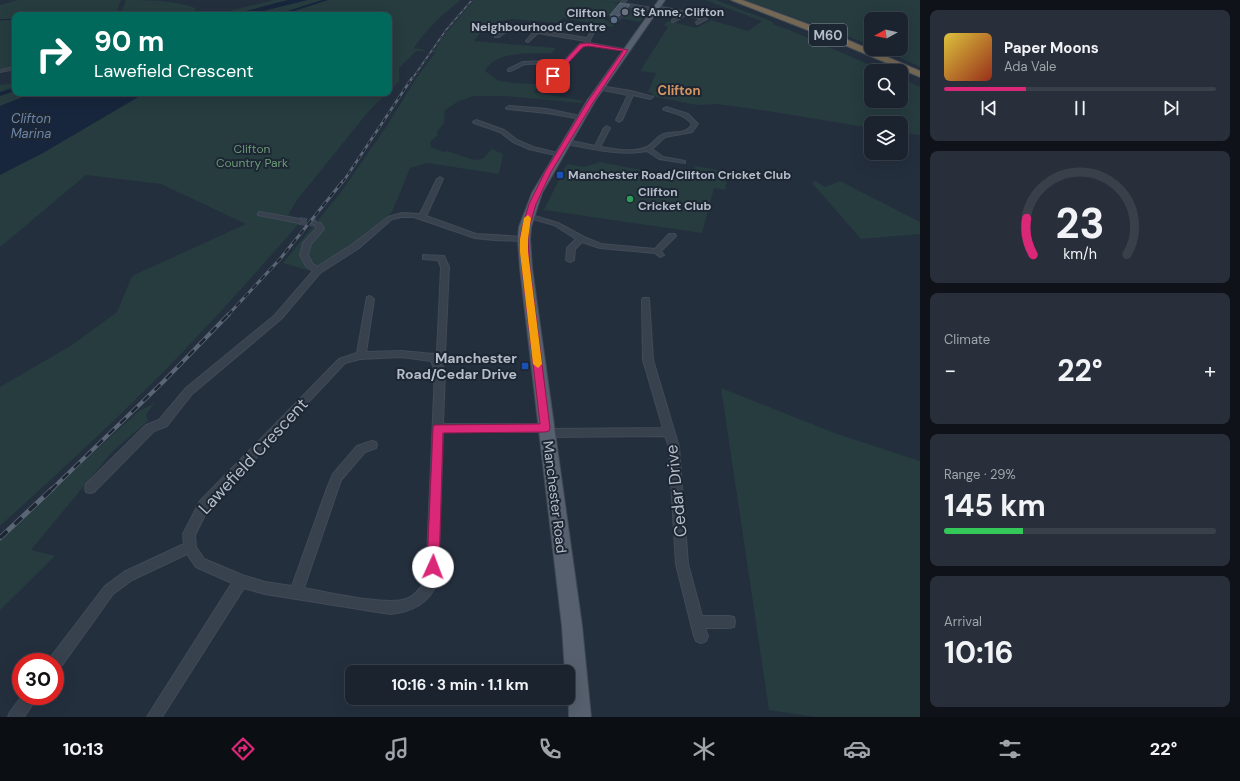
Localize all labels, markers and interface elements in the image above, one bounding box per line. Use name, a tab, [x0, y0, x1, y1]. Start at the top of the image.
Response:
place label: St Anne, Clifton	[633, 4, 724, 20]
place label: Clifton Neighbourhood Centre	[471, 5, 606, 35]
marker: St Anne, Clifton	[620, 7, 630, 17]
north arrow	[864, 12, 908, 56]
map controls	[864, 12, 908, 160]
marker: Clifton Neighbourhood Centre	[609, 15, 619, 25]
text: 90 m	[94, 23, 164, 60]
road number: M60	[809, 24, 847, 46]
icon: right	[28, 28, 80, 80]
text: Paper Moons	[1004, 38, 1099, 58]
text: Ada Vale	[1004, 58, 1056, 75]
text: Lawefield Crescent	[94, 59, 254, 83]
pin	[536, 59, 570, 93]
button: search	[864, 64, 908, 108]
icon: arrive	[542, 65, 564, 87]
district label: Clifton	[658, 82, 700, 99]
icon: previous	[978, 97, 1000, 119]
icon: pause	[1069, 97, 1091, 119]
icon: next	[1160, 97, 1182, 119]
water label: Clifton Marina	[11, 110, 51, 142]
button: layers	[864, 116, 908, 160]
park label: Clifton Country Park	[216, 141, 288, 171]
place label: Manchester Road/Clifton Cricket Club	[568, 167, 791, 183]
marker: Manchester Road/Clifton Cricket Club	[555, 170, 565, 180]
place label: Clifton Cricket Club	[638, 184, 711, 214]
marker: Clifton Cricket Club	[625, 194, 635, 204]
text: 23	[1055, 197, 1105, 251]
text: km/h	[1063, 245, 1097, 263]
text: Climate	[944, 331, 990, 348]
place label: Manchester Road/Cedar Drive	[396, 349, 517, 383]
text: 22°	[1057, 351, 1103, 390]
text: −	[944, 356, 956, 385]
text: +	[1204, 356, 1216, 385]
marker: Manchester Road/Cedar Drive	[520, 361, 530, 371]
street label: Lawefield Crescent	[194, 393, 312, 519]
street label: Manchester Road	[539, 440, 571, 554]
street label: Cedar Drive	[660, 444, 692, 538]
text: Range · 29%	[944, 466, 1016, 483]
text: 145 km	[944, 486, 1046, 525]
position arrow	[412, 546, 454, 588]
text: Arrival	[944, 613, 982, 630]
text: 10:16	[944, 633, 1014, 672]
speed limit sign: 30	[12, 653, 64, 705]
text: 10:16 · 3 min · 1.1 km	[391, 675, 529, 695]
icon: directions	[229, 735, 257, 763]
icon: music	[383, 735, 411, 763]
icon: phone	[536, 735, 564, 763]
icon: climate	[690, 735, 718, 763]
icon: car	[843, 735, 871, 763]
icon: filters	[996, 735, 1024, 763]
text: 10:13	[63, 737, 104, 761]
text: 22°	[1150, 737, 1177, 761]

